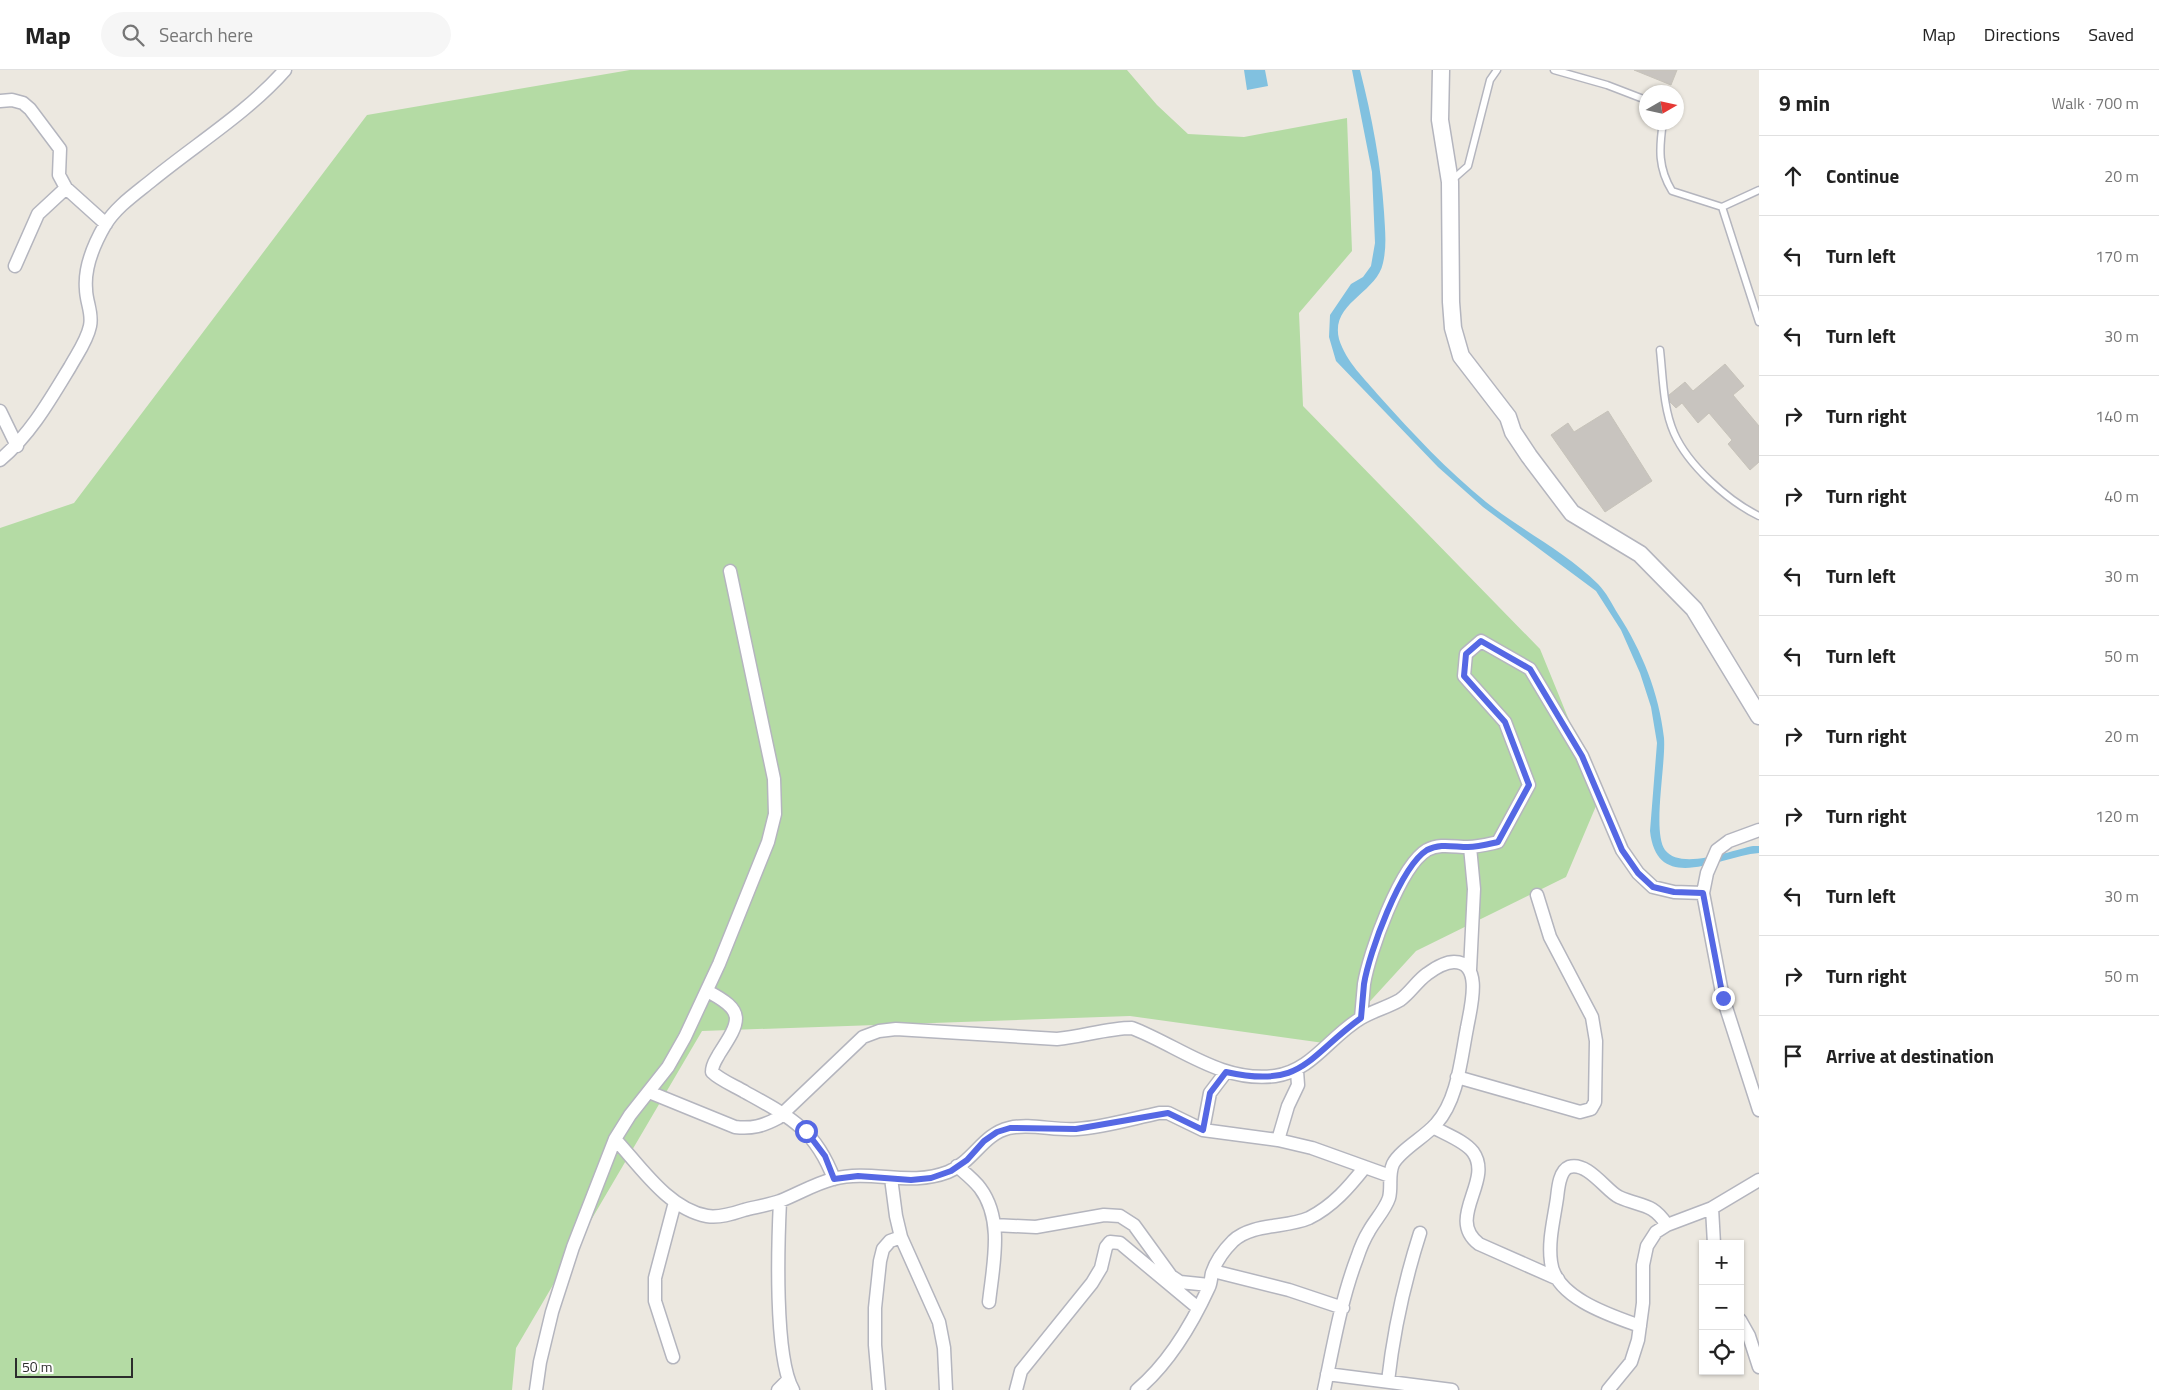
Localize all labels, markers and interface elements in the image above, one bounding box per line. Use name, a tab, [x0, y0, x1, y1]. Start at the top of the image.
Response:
search box	[101, 12, 451, 57]
text: Map	[25, 17, 71, 53]
text: Search here	[159, 20, 253, 49]
icon: search	[119, 21, 147, 49]
text: Map	[1922, 21, 1956, 48]
text: Directions	[1984, 21, 2060, 48]
text: Saved	[2088, 21, 2134, 48]
north arrow	[1639, 85, 1684, 130]
text: 9 min	[1779, 87, 1830, 119]
text: Walk · 700 m	[2051, 91, 2139, 115]
text: Continue	[1826, 161, 1899, 190]
icon: ahead	[1779, 162, 1807, 190]
text: 20 m	[2104, 164, 2139, 188]
text: Turn left	[1826, 241, 1896, 270]
icon: left	[1779, 242, 1807, 270]
text: 170 m	[2095, 244, 2139, 268]
text: Turn left	[1826, 321, 1896, 350]
icon: left	[1779, 322, 1807, 350]
text: 30 m	[2104, 324, 2139, 348]
text: Turn right	[1826, 401, 1907, 430]
icon: right	[1779, 402, 1807, 430]
text: 140 m	[2095, 404, 2139, 428]
text: Turn right	[1826, 481, 1907, 510]
icon: right	[1779, 482, 1807, 510]
text: 40 m	[2104, 484, 2139, 508]
text: Turn left	[1826, 561, 1896, 590]
icon: left	[1779, 562, 1807, 590]
text: 30 m	[2104, 564, 2139, 588]
text: Turn left	[1826, 641, 1896, 670]
icon: left	[1779, 642, 1807, 670]
text: 50 m	[2104, 644, 2139, 668]
text: Turn right	[1826, 721, 1907, 750]
icon: right	[1779, 722, 1807, 750]
text: 20 m	[2104, 724, 2139, 748]
text: Turn right	[1826, 801, 1907, 830]
icon: right	[1779, 802, 1807, 830]
text: 120 m	[2095, 804, 2139, 828]
text: Turn left	[1826, 881, 1896, 910]
icon: left	[1779, 882, 1807, 910]
text: 30 m	[2104, 884, 2139, 908]
text: Turn right	[1826, 961, 1907, 990]
icon: right	[1779, 962, 1807, 990]
text: 50 m	[2104, 964, 2139, 988]
route end	[1712, 987, 1735, 1010]
text: Arrive at destination	[1826, 1041, 1994, 1070]
icon: arrive	[1779, 1042, 1807, 1070]
route start	[795, 1120, 818, 1143]
map controls	[1699, 1240, 1744, 1375]
button: +	[1699, 1240, 1744, 1285]
button: −	[1699, 1285, 1744, 1330]
button: locate	[1699, 1330, 1744, 1375]
scale bar	[15, 1355, 132, 1378]
text: 50 m	[22, 1356, 52, 1377]

